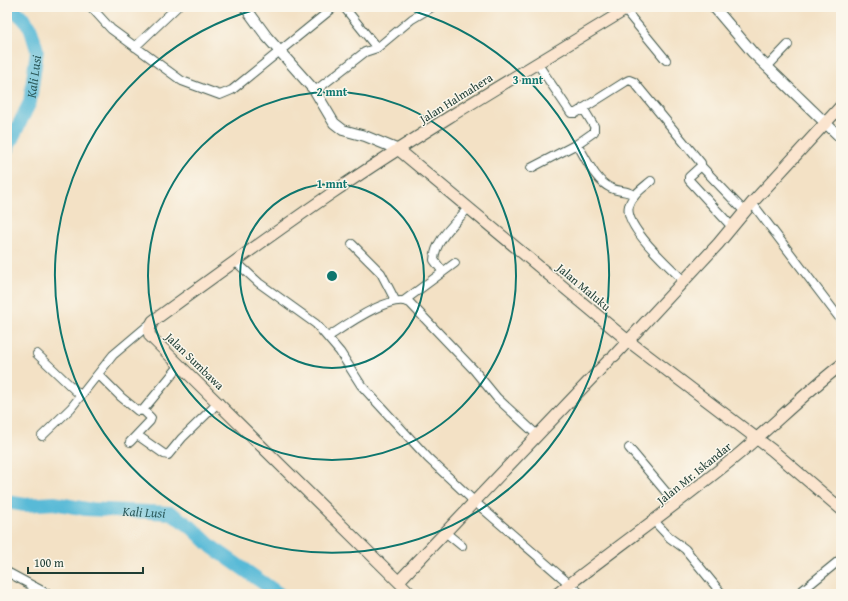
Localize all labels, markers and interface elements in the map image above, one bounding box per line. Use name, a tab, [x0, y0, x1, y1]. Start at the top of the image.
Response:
water label: Kali Lusi	[21, 53, 46, 100]
street label: Jalan Halmahera	[415, 69, 496, 128]
text: 3 mnt	[513, 71, 544, 88]
text: 2 mnt	[317, 83, 348, 100]
text: 1 mnt	[317, 175, 348, 192]
street label: Jalan Maluku	[552, 258, 615, 315]
centre of rings	[325, 269, 339, 283]
street label: Jalan Sumbawa	[160, 327, 228, 394]
street label: Jalan Mr. Iskandar	[652, 438, 735, 510]
water label: Kali Lusi	[121, 501, 167, 522]
scale bar	[28, 549, 143, 575]
text: 100 m	[34, 554, 64, 571]

